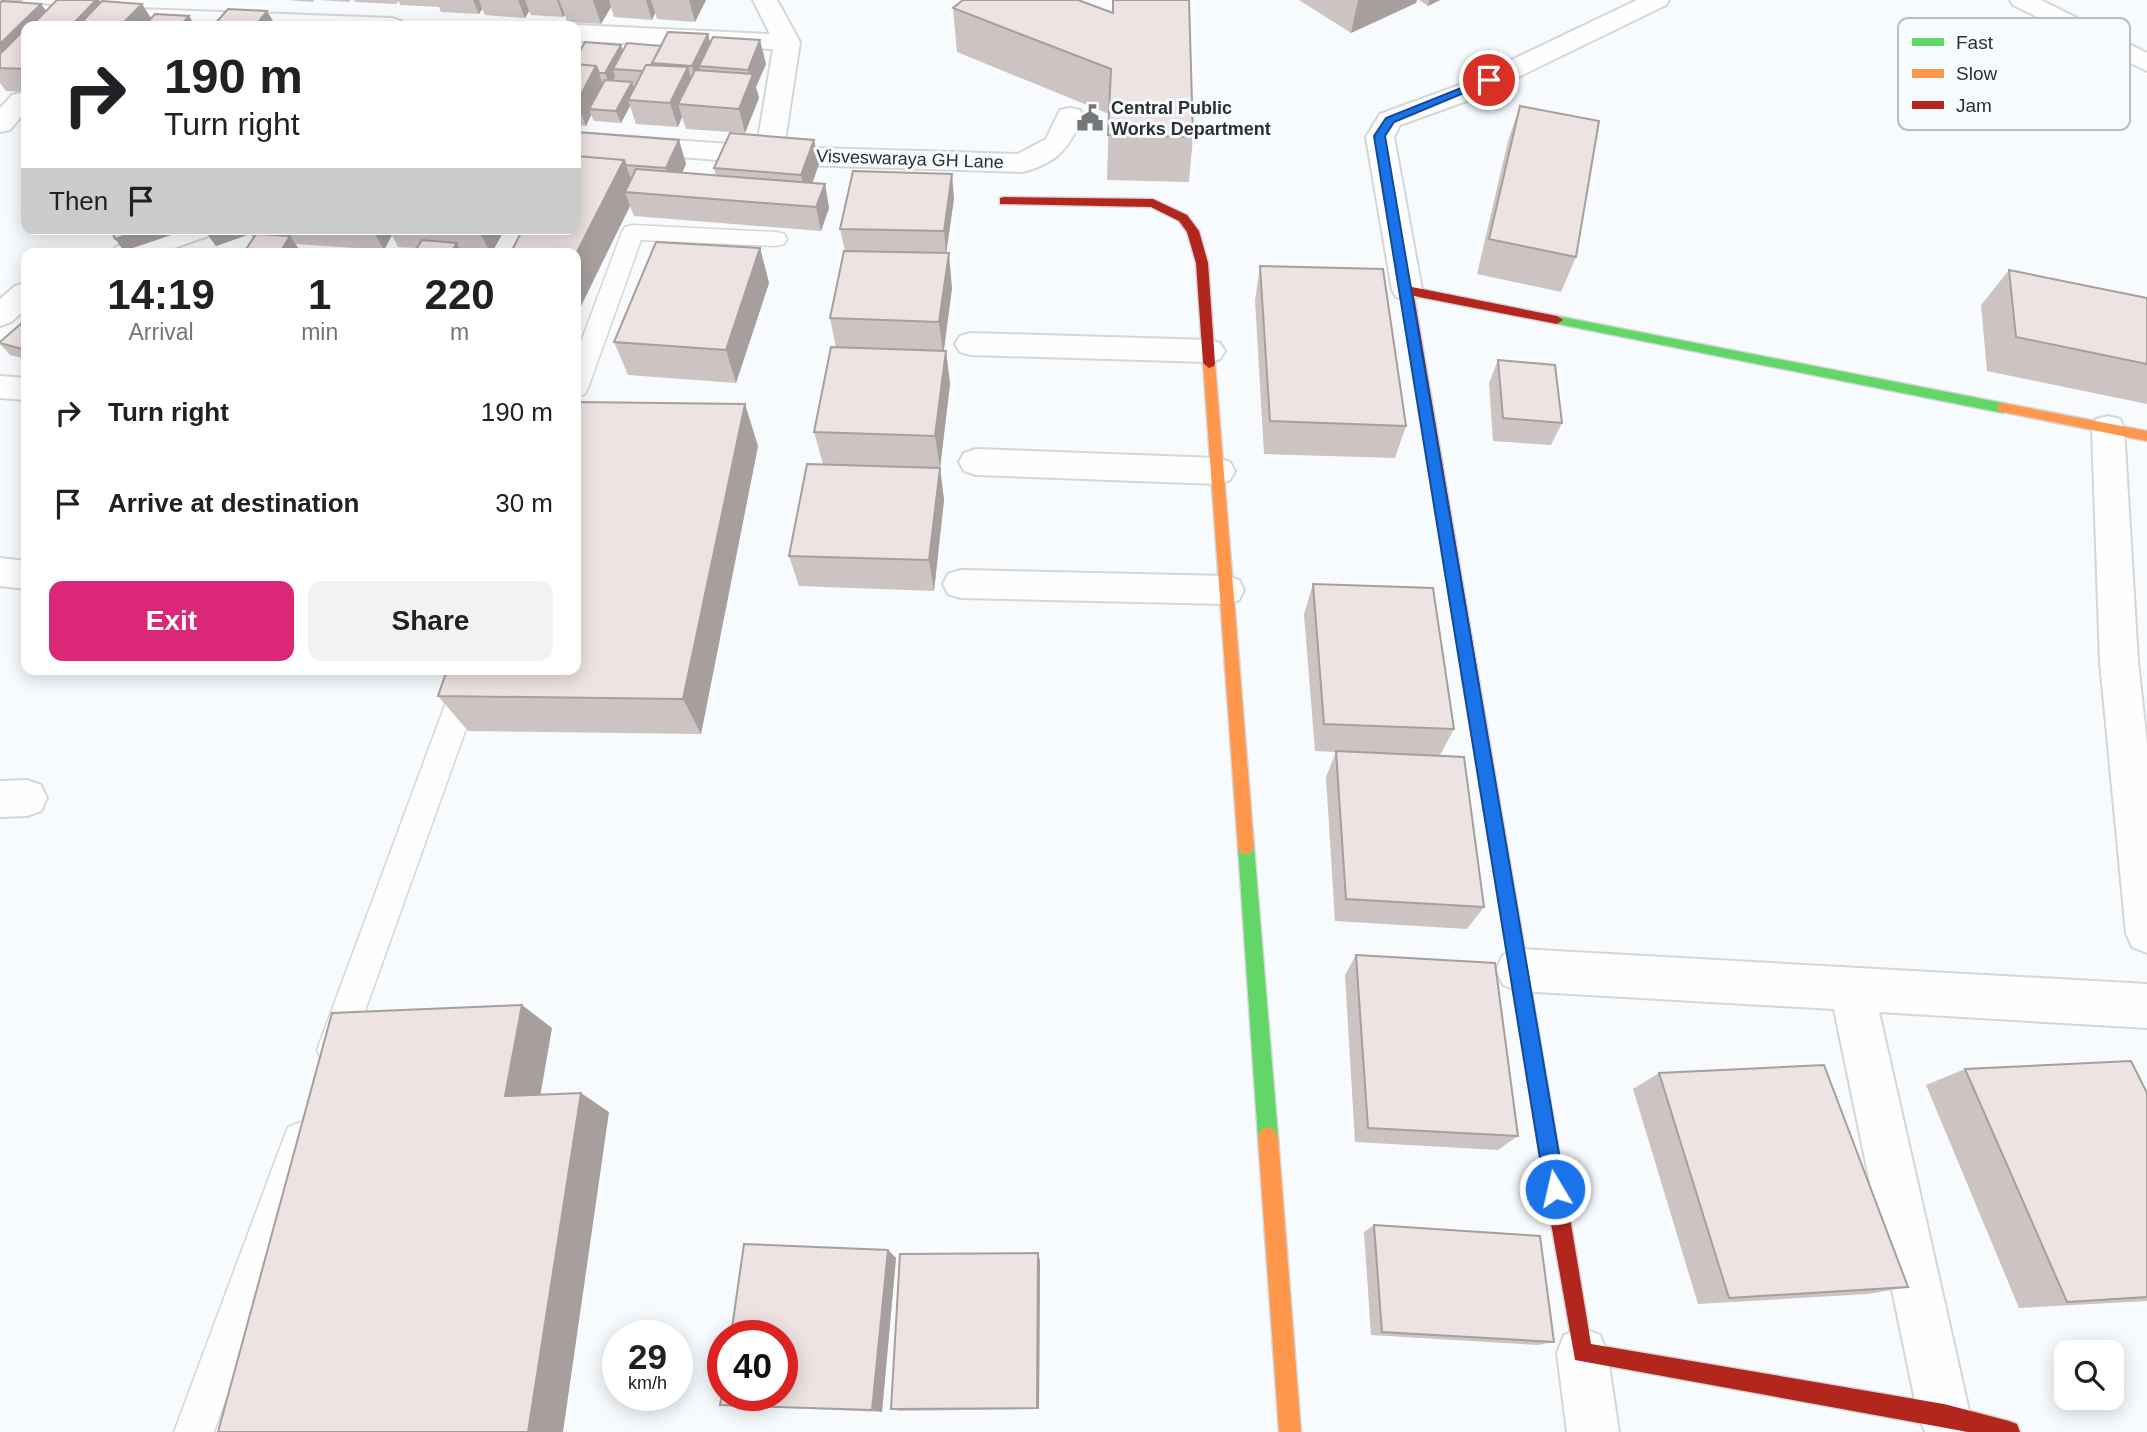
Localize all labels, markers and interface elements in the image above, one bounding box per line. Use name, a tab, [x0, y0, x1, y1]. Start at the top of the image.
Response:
legend	[1898, 18, 2130, 130]
text: Fast	[1956, 32, 1994, 53]
icon: right	[49, 49, 140, 140]
text: 190 m	[164, 49, 303, 103]
pin	[1459, 50, 1519, 110]
icon: arrive	[1470, 61, 1508, 99]
text: Slow	[1956, 63, 1997, 84]
text: Jam	[1956, 95, 1992, 116]
place label: Central Public Works Department	[1111, 98, 1271, 139]
public building icon: Central Public Works Department	[1075, 103, 1105, 133]
text: Turn right	[164, 106, 300, 142]
street label: Visveswaraya GH Lane	[816, 146, 1004, 172]
icon: arrive	[122, 182, 160, 220]
text: Then	[49, 186, 108, 216]
text: 14:19	[107, 271, 215, 318]
text: 1	[308, 271, 331, 318]
text: 220	[425, 271, 495, 318]
text: Arrival	[128, 319, 194, 345]
text: min	[301, 319, 338, 345]
text: m	[450, 319, 469, 345]
icon: right	[49, 394, 87, 432]
text: Turn right	[108, 397, 229, 427]
text: 190 m	[481, 397, 553, 427]
icon: arrive	[49, 485, 87, 523]
text: Arrive at destination	[108, 488, 359, 518]
text: 30 m	[495, 488, 553, 518]
button: Exit	[49, 581, 294, 661]
button: Share	[308, 581, 553, 661]
position arrow	[1518, 1152, 1592, 1226]
speed limit sign: 40	[707, 1320, 798, 1411]
text: 29	[628, 1337, 667, 1376]
map controls	[2054, 1340, 2124, 1410]
button: search	[2054, 1340, 2124, 1410]
text: km/h	[628, 1373, 667, 1393]

